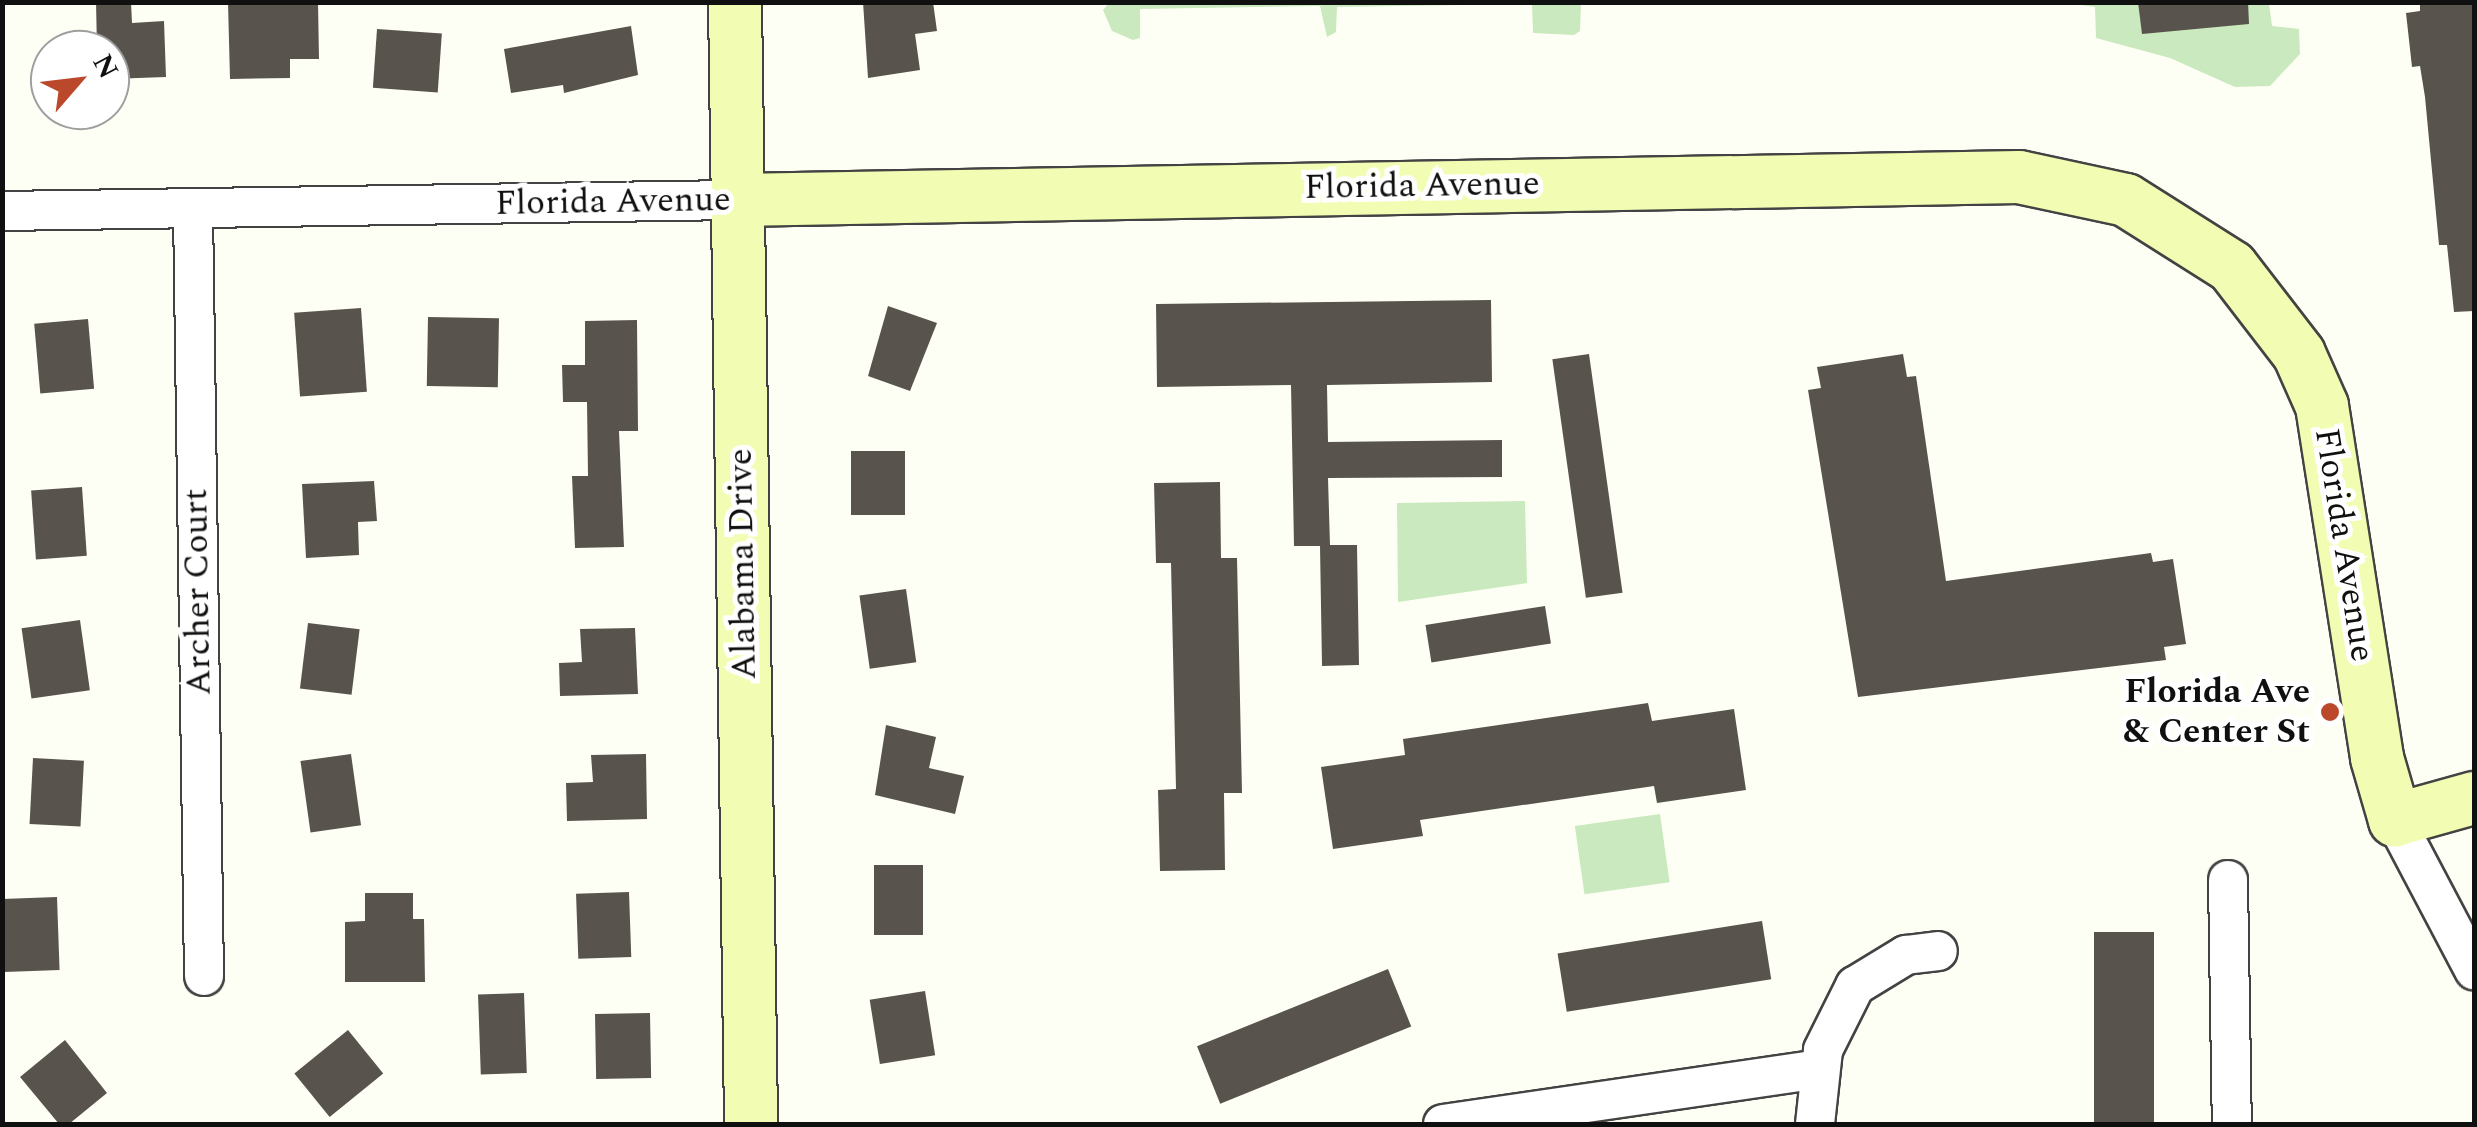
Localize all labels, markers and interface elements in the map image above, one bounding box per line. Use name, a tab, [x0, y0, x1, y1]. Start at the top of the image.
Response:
north arrow	[30, 30, 130, 130]
text: N	[81, 46, 130, 87]
street label: Florida Avenue	[1304, 163, 1540, 209]
street label: Florida Avenue	[495, 179, 731, 225]
street label: Florida Avenue	[2305, 425, 2383, 665]
street label: Alabama Drive	[720, 448, 766, 680]
street label: Archer Court	[175, 488, 221, 696]
place label: Florida Ave & Center St	[2123, 671, 2310, 753]
marker: Florida Ave & Center St	[2319, 701, 2341, 723]

